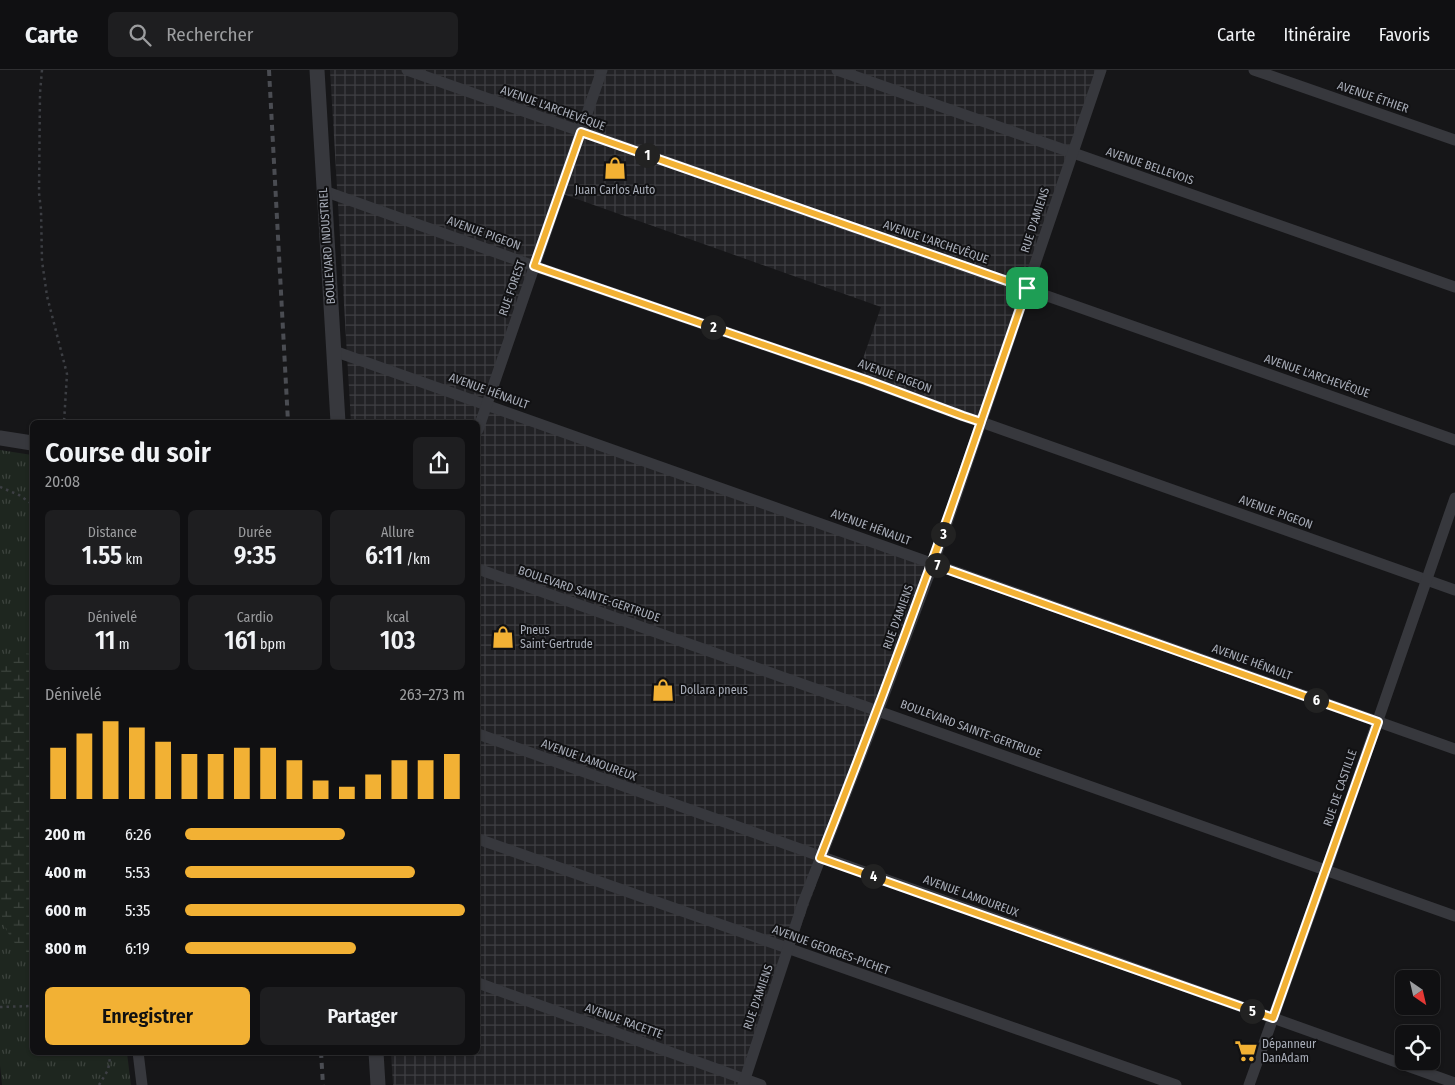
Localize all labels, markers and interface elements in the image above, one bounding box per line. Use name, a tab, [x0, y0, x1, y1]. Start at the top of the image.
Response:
search box	[108, 12, 458, 57]
text: Carte	[25, 21, 78, 49]
icon: search	[126, 21, 154, 49]
text: Rechercher	[166, 23, 253, 46]
text: Carte	[1217, 24, 1255, 46]
text: Itinéraire	[1283, 24, 1351, 46]
text: Favoris	[1379, 24, 1430, 46]
street label: AVENUE ÉTHIER	[1336, 77, 1411, 116]
street label: AVENUE L'ARCHEVÊQUE	[499, 82, 608, 134]
pin: 1	[634, 142, 660, 168]
street label: AVENUE BELLEVOIS	[1104, 144, 1196, 188]
text: 1	[645, 147, 650, 164]
shop icon: Juan Carlos Auto	[602, 155, 628, 181]
place label: Juan Carlos Auto	[575, 183, 655, 197]
street label: RUE D'AMIENS	[1018, 186, 1052, 254]
street label: BOULEVARD INDUSTRIEL	[316, 187, 338, 305]
street label: AVENUE PIGEON	[445, 213, 523, 253]
street label: AVENUE L'ARCHEVÊQUE	[882, 216, 991, 267]
street label: RUE FOREST	[496, 258, 528, 318]
pin	[1006, 267, 1048, 309]
icon: arrive	[1013, 274, 1041, 302]
pin: 2	[700, 314, 726, 340]
text: 2	[710, 319, 717, 336]
street label: AVENUE L'ARCHEVÊQUE	[1263, 350, 1372, 401]
street label: AVENUE PIGEON	[856, 356, 934, 396]
street label: AVENUE HÉNAULT	[447, 369, 532, 412]
text: Course du soir	[45, 436, 211, 469]
button: share	[413, 437, 465, 489]
text: 20:08	[45, 472, 80, 491]
street label: AVENUE PIGEON	[1237, 492, 1315, 532]
street label: AVENUE HÉNAULT	[829, 505, 914, 548]
pin: 3	[930, 522, 956, 546]
text: Distance	[88, 524, 137, 541]
text: Durée	[238, 524, 272, 541]
text: Allure	[381, 524, 414, 541]
text: 3	[940, 526, 947, 543]
text: 1.55	[82, 541, 122, 571]
text: 9:35	[234, 541, 276, 571]
text: 6:11	[365, 541, 403, 571]
text: km	[122, 551, 143, 568]
text: /km	[403, 551, 430, 568]
pin: 7	[924, 552, 950, 578]
text: 7	[935, 557, 940, 574]
street label: BOULEVARD SAINTE-GERTRUDE	[516, 563, 662, 625]
street label: RUE D'AMIENS	[880, 583, 916, 651]
text: Dénivelé	[88, 609, 137, 626]
text: Cardio	[237, 609, 273, 626]
text: kcal	[386, 609, 409, 626]
place label: Pneus Saint-Gertrude	[520, 623, 593, 651]
shop icon: Pneus Saint-Gertrude	[490, 624, 516, 650]
text: 11	[95, 626, 115, 656]
text: 161	[224, 626, 257, 656]
text: 103	[380, 626, 415, 656]
text: m	[115, 636, 130, 653]
text: bpm	[257, 636, 286, 653]
street label: AVENUE HÉNAULT	[1210, 640, 1295, 683]
shop icon: Dollara pneus	[650, 677, 676, 703]
place label: Dollara pneus	[680, 683, 748, 697]
text: Dénivelé	[45, 685, 102, 704]
text: 263–273 m	[400, 685, 465, 704]
pin: 6	[1304, 688, 1328, 712]
text: 6	[1313, 692, 1320, 709]
street label: BOULEVARD SAINTE-GERTRUDE	[899, 697, 1044, 761]
street label: AVENUE LAMOUREUX	[539, 736, 639, 784]
street label: RUE DE CASTILLE	[1320, 747, 1360, 828]
text: 200 m	[45, 825, 85, 844]
text: 6:26	[125, 825, 151, 844]
text: 400 m	[45, 863, 86, 882]
text: 5:53	[125, 863, 150, 882]
pin: 4	[860, 864, 886, 888]
text: 4	[870, 868, 877, 885]
street label: AVENUE LAMOUREUX	[921, 872, 1021, 920]
text: 600 m	[45, 901, 86, 920]
text: 5:35	[125, 901, 150, 920]
street label: AVENUE GEORGES-PICHET	[770, 922, 892, 978]
text: 800 m	[45, 939, 86, 958]
text: 6:19	[125, 939, 150, 958]
street label: RUE D'AMIENS	[740, 963, 776, 1031]
north arrow	[1395, 970, 1440, 1015]
map controls	[1395, 970, 1440, 1070]
button: Enregistrer	[45, 987, 250, 1045]
button: Partager	[260, 987, 465, 1045]
pin: 5	[1240, 998, 1264, 1024]
street label: AVENUE RACETTE	[583, 1000, 665, 1042]
text: 5	[1249, 1003, 1256, 1020]
button: locate	[1395, 1025, 1440, 1070]
place label: Dépanneur DanAdam	[1262, 1037, 1317, 1065]
supermarket icon: Dépanneur DanAdam	[1233, 1038, 1259, 1064]

